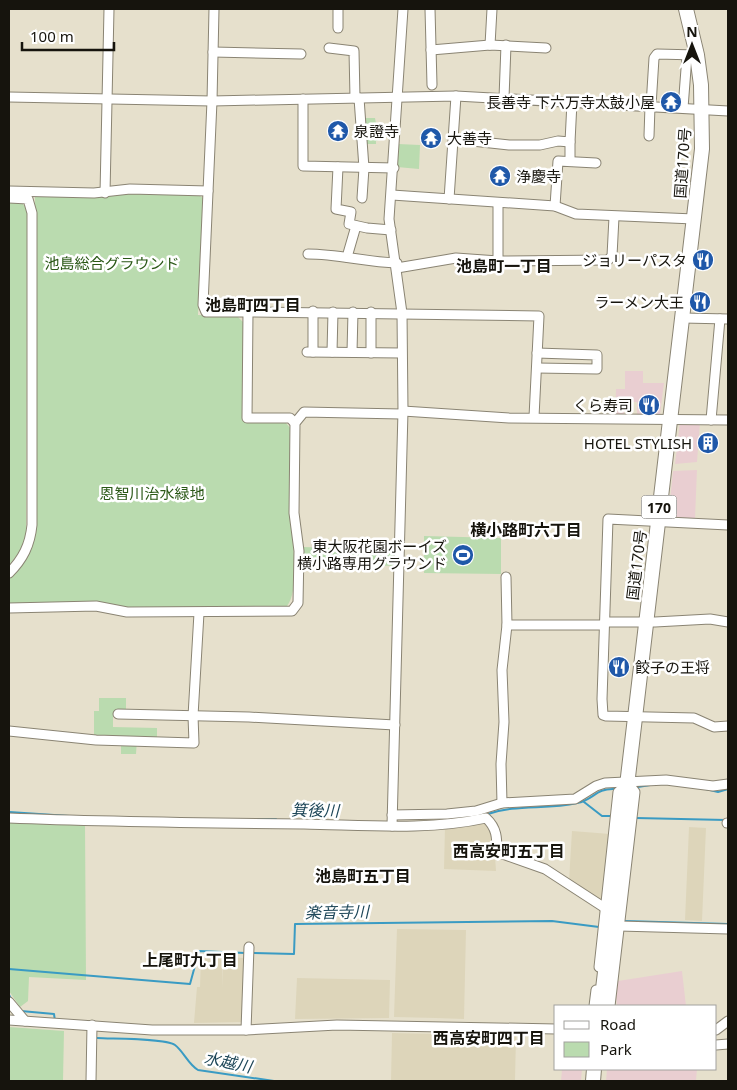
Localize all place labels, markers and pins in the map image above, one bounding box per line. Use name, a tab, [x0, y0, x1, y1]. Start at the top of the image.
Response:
temple icon: 長善寺 下六万寺太鼓小屋	[659, 90, 683, 114]
place label: 長善寺 下六万寺太鼓小屋	[486, 92, 655, 112]
temple icon: 泉證寺	[326, 119, 350, 143]
place label: 泉證寺	[354, 121, 399, 141]
temple icon: 大善寺	[419, 126, 443, 150]
place label: 大善寺	[447, 128, 492, 148]
temple icon: 浄慶寺	[488, 164, 512, 188]
place label: 浄慶寺	[516, 166, 561, 186]
restaurant icon: ジョリーパスタ	[691, 248, 715, 272]
place label: ジョリーパスタ	[582, 250, 687, 270]
restaurant icon: ラーメン大王	[688, 290, 712, 314]
place label: ラーメン大王	[595, 292, 684, 312]
restaurant icon: くら寿司	[637, 393, 661, 417]
place label: くら寿司	[573, 395, 633, 415]
building icon: HOTEL STYLISH	[696, 431, 720, 455]
place label: HOTEL STYLISH	[584, 433, 692, 453]
place label: 東大阪花園ボーイズ 横小路専用グラウンド	[297, 536, 447, 573]
sports icon: 東大阪花園ボーイズ 横小路専用グラウンド	[451, 543, 475, 567]
restaurant icon: 餃子の王将	[607, 655, 631, 679]
place label: 餃子の王将	[635, 657, 710, 677]

